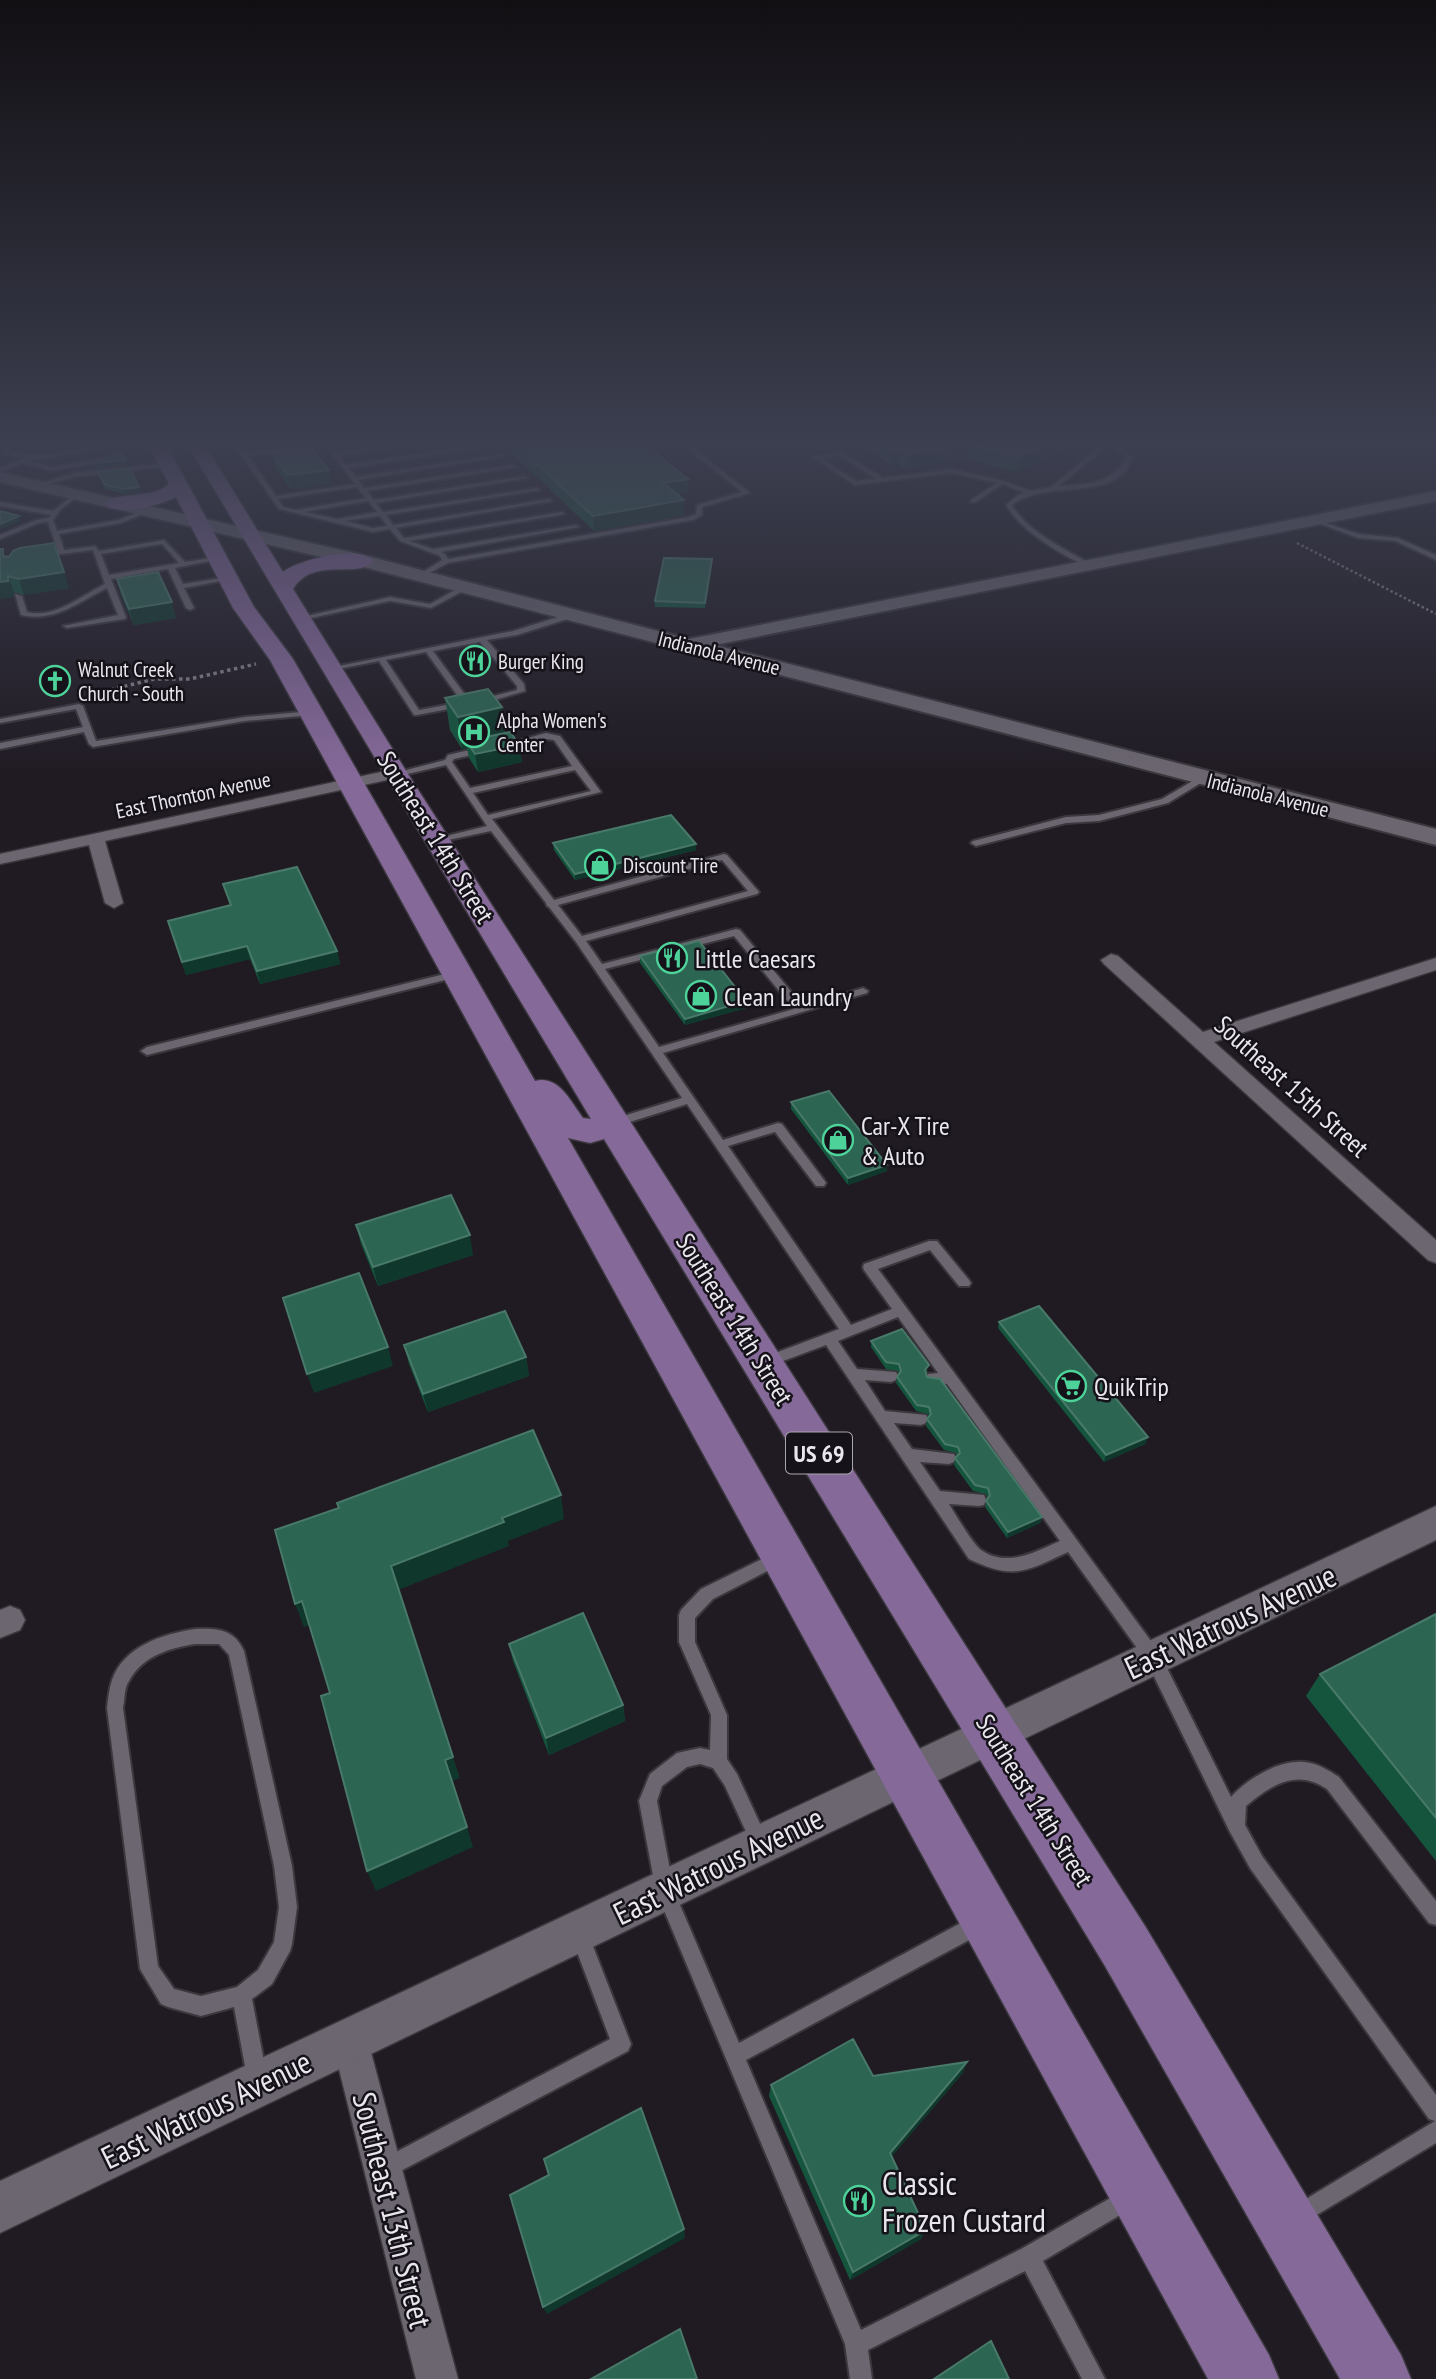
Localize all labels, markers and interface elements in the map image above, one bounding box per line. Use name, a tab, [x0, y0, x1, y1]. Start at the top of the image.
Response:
street label: Indianola Avenue	[655, 625, 783, 681]
restaurant icon: Burger King	[458, 644, 492, 678]
place label: Burger King	[498, 648, 584, 675]
place label: Walnut Creek Church - South	[78, 656, 184, 707]
church icon: Walnut Creek Church - South	[38, 664, 72, 698]
place label: Alpha Women's Center	[497, 707, 607, 758]
hospital icon: Alpha Women's Center	[457, 715, 491, 749]
street label: Southeast 14th Street	[370, 745, 502, 929]
street label: East Thornton Avenue	[113, 765, 273, 825]
street label: Indianola Avenue	[1204, 767, 1332, 823]
shop icon: Discount Tire	[583, 848, 617, 882]
place label: Discount Tire	[623, 852, 718, 879]
restaurant icon: Little Caesars	[655, 941, 689, 975]
place label: Little Caesars	[695, 942, 816, 975]
shop icon: Clean Laundry	[684, 979, 718, 1013]
place label: Clean Laundry	[724, 980, 852, 1013]
street label: Southeast 15th Street	[1208, 1008, 1376, 1164]
place label: Car-X Tire & Auto	[861, 1109, 950, 1172]
shop icon: Car-X Tire & Auto	[821, 1123, 855, 1157]
street label: Southeast 14th Street	[669, 1227, 801, 1411]
supermarket icon: QuikTrip	[1054, 1369, 1088, 1403]
place label: QuikTrip	[1094, 1370, 1169, 1403]
road number: US 69	[786, 1433, 852, 1474]
street label: East Watrous Avenue	[1118, 1554, 1342, 1688]
street label: Southeast 14th Street	[969, 1708, 1101, 1892]
street label: East Watrous Avenue	[606, 1796, 830, 1934]
street label: East Watrous Avenue	[94, 2040, 318, 2178]
street label: Southeast 13th Street	[343, 2088, 443, 2332]
place label: Classic Frozen Custard	[882, 2162, 1046, 2241]
restaurant icon: Classic Frozen Custard	[842, 2184, 876, 2218]

